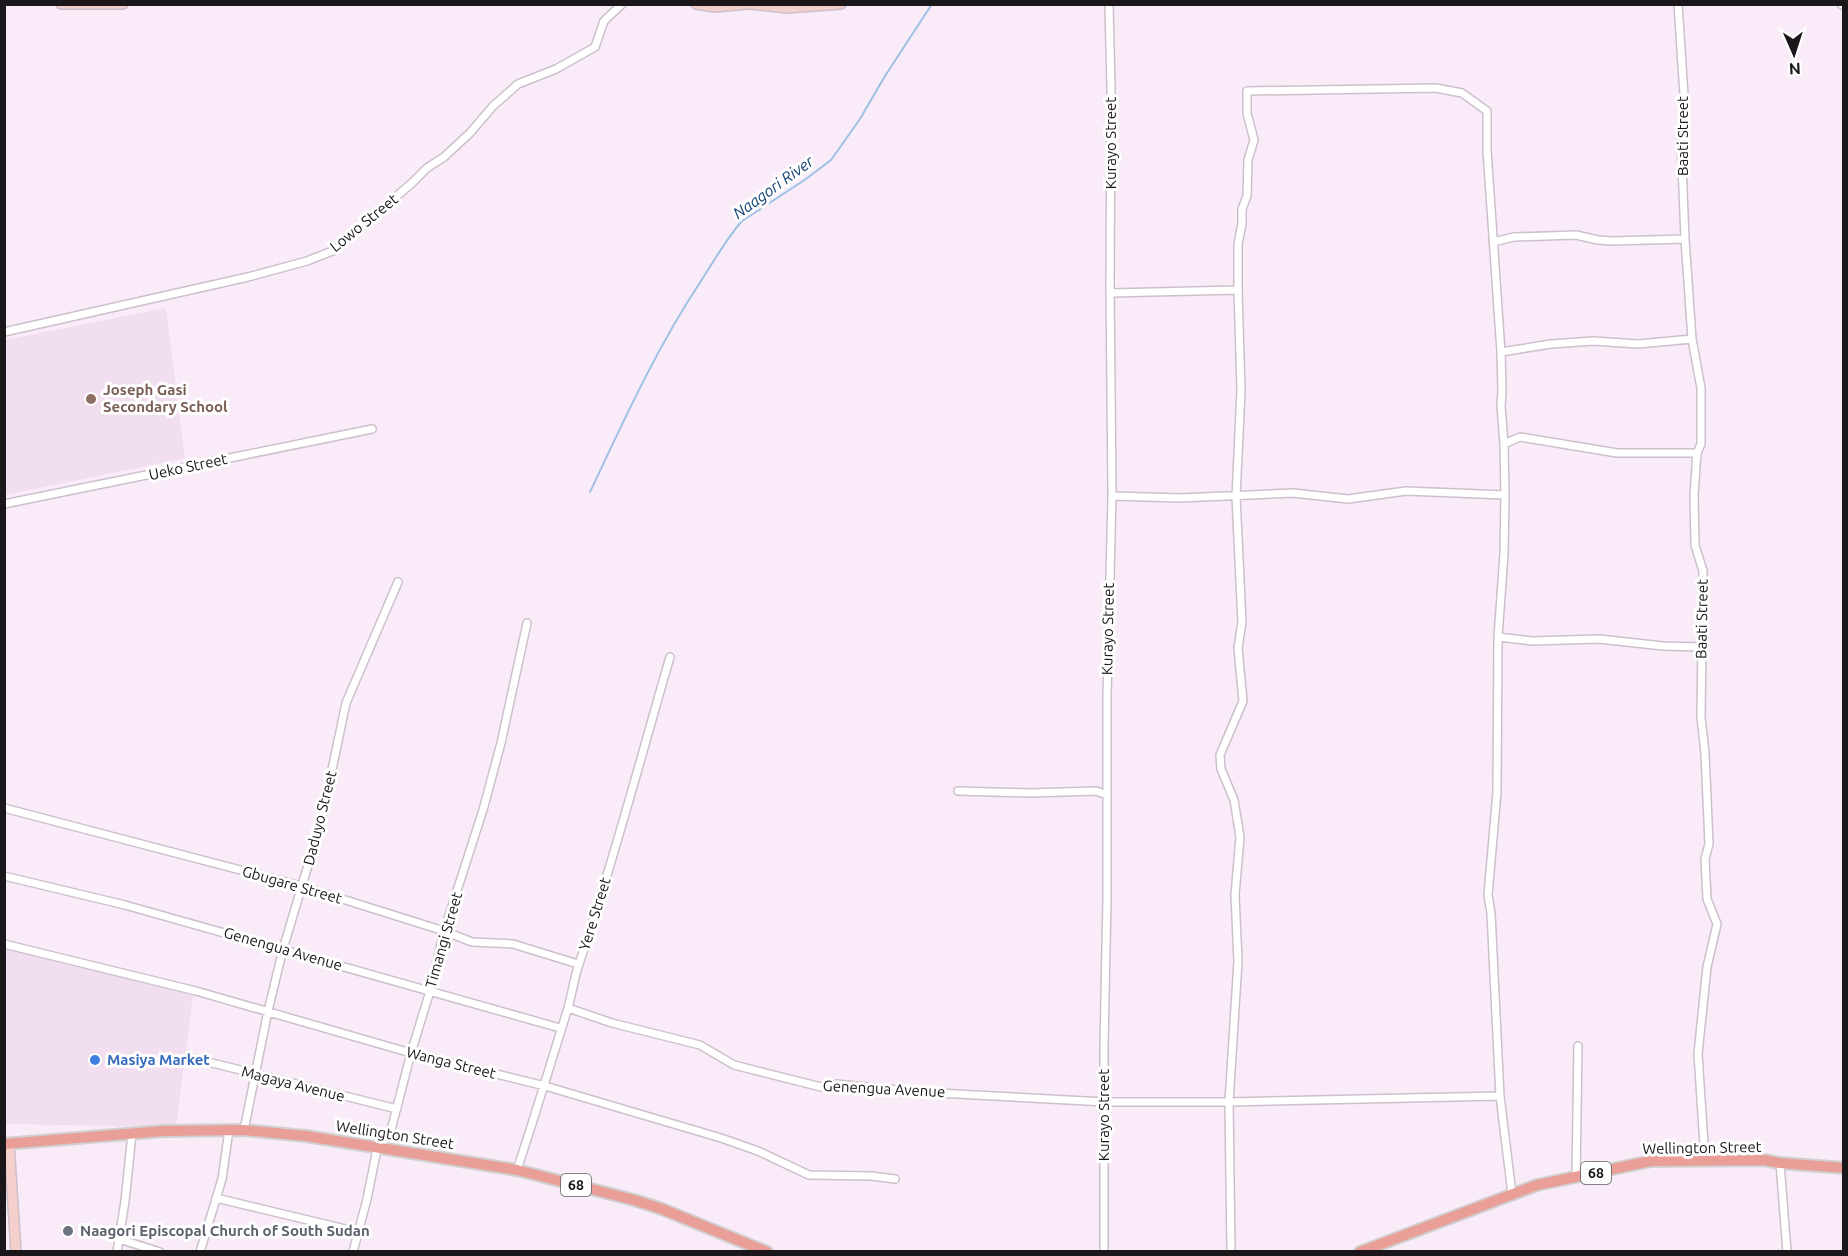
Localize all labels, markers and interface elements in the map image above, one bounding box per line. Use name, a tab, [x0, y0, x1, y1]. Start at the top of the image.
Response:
north arrow	[1764, 24, 1824, 84]
text: N	[1788, 60, 1801, 78]
street label: Baati Street	[1674, 96, 1691, 176]
street label: Kurayo Street	[1102, 97, 1119, 189]
water label: Naagori River	[729, 151, 817, 222]
street label: Lowo Street	[326, 190, 401, 255]
place label: Joseph Gasi Secondary School	[103, 381, 228, 415]
marker: Joseph Gasi Secondary School	[84, 392, 98, 406]
street label: Ueko Street	[147, 450, 229, 483]
street label: Baati Street	[1692, 579, 1711, 659]
street label: Kurayo Street	[1098, 583, 1117, 675]
street label: Daduyo Street	[300, 769, 340, 867]
street label: Gbugare Street	[240, 862, 344, 907]
street label: Yere Street	[575, 875, 614, 952]
street label: Timangi Street	[422, 890, 465, 990]
street label: Genengua Avenue	[222, 923, 344, 974]
street label: Wanga Street	[405, 1043, 498, 1082]
place label: Masiya Market	[107, 1051, 210, 1068]
marker: Masiya Market	[88, 1053, 102, 1067]
street label: Magaya Avenue	[240, 1062, 347, 1105]
street label: Kurayo Street	[1095, 1069, 1112, 1161]
street label: Genengua Avenue	[822, 1077, 946, 1100]
street label: Wellington Street	[335, 1117, 455, 1152]
street label: Wellington Street	[1642, 1138, 1762, 1157]
road number: 68	[1581, 1162, 1611, 1184]
road number: 68	[561, 1174, 591, 1196]
place label: Naagori Episcopal Church of South Sudan	[80, 1222, 370, 1239]
marker: Naagori Episcopal Church of South Sudan	[61, 1224, 75, 1238]

